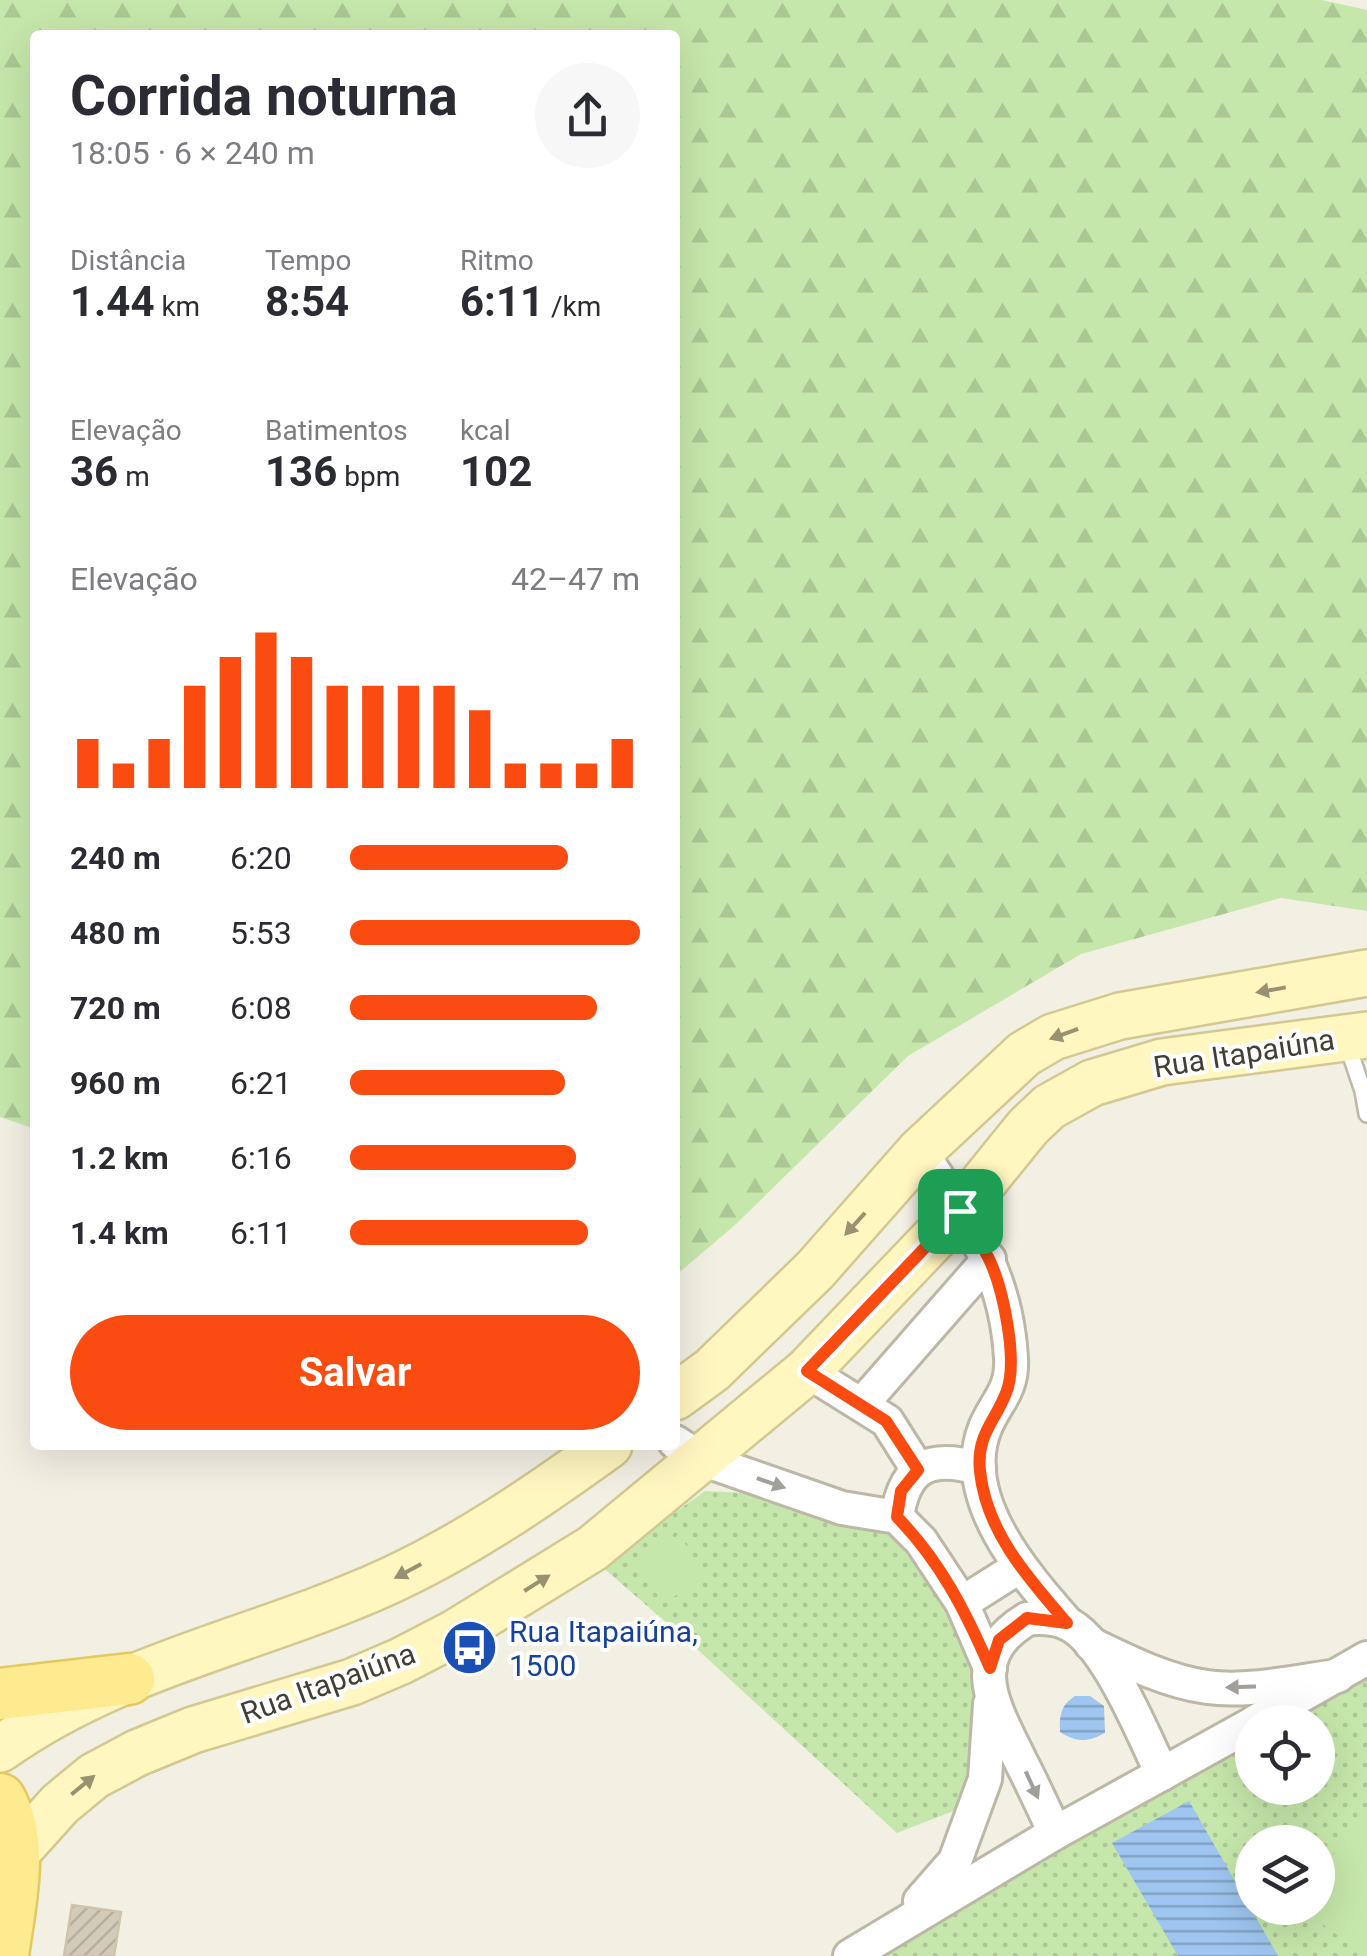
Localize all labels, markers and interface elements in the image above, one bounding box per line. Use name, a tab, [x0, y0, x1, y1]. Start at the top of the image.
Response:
button: share	[535, 63, 640, 168]
text: Corrida noturna	[70, 64, 458, 128]
text: 18:05 · 6 × 240 m	[70, 134, 315, 172]
text: Distância	[70, 244, 186, 277]
text: Tempo	[265, 244, 351, 277]
text: Ritmo	[460, 244, 534, 277]
text: 1.44	[70, 277, 154, 326]
text: 8:54	[265, 277, 349, 326]
text: 6:11	[460, 277, 544, 326]
text: km	[154, 290, 200, 323]
text: /km	[544, 290, 601, 323]
text: Elevação	[70, 414, 182, 447]
text: Batimentos	[265, 414, 408, 447]
text: kcal	[460, 414, 511, 447]
text: 36	[70, 447, 118, 496]
text: 136	[265, 447, 337, 496]
text: 102	[460, 447, 532, 496]
text: m	[118, 460, 150, 493]
text: bpm	[337, 460, 400, 493]
text: Elevação	[70, 560, 198, 598]
text: 42–47 m	[511, 560, 640, 598]
text: 240 m	[70, 839, 161, 877]
text: 6:20	[230, 839, 292, 877]
text: 480 m	[70, 914, 161, 952]
text: 5:53	[230, 914, 292, 952]
one-way arrow	[1255, 982, 1286, 998]
text: 720 m	[70, 989, 161, 1027]
text: 6:08	[230, 989, 292, 1027]
street label: Rua Itapaiúna	[1151, 1021, 1337, 1085]
one-way arrow	[1049, 1028, 1079, 1043]
text: 960 m	[70, 1064, 161, 1102]
text: 6:21	[230, 1064, 292, 1102]
text: 1.2 km	[70, 1139, 169, 1177]
text: 6:16	[230, 1139, 292, 1177]
pin	[918, 1169, 1003, 1254]
icon: arrive	[933, 1184, 988, 1239]
one-way arrow	[845, 1211, 867, 1236]
text: 1.4 km	[70, 1214, 169, 1252]
text: 6:11	[230, 1214, 292, 1252]
button: Salvar	[70, 1315, 640, 1430]
one-way arrow	[757, 1477, 787, 1492]
one-way arrow	[394, 1561, 422, 1579]
one-way arrow	[523, 1575, 551, 1592]
place label: Rua Itapaiúna, 1500	[509, 1614, 698, 1683]
bus stop icon: Rua Itapaiúna, 1500	[440, 1618, 500, 1678]
street label: Rua Itapaiúna	[236, 1635, 420, 1731]
one-way arrow	[1224, 1679, 1256, 1695]
map controls	[1235, 1705, 1335, 1925]
button: locate	[1235, 1705, 1335, 1805]
one-way arrow	[1024, 1770, 1040, 1800]
one-way arrow	[71, 1775, 96, 1796]
button: layers	[1235, 1825, 1335, 1925]

